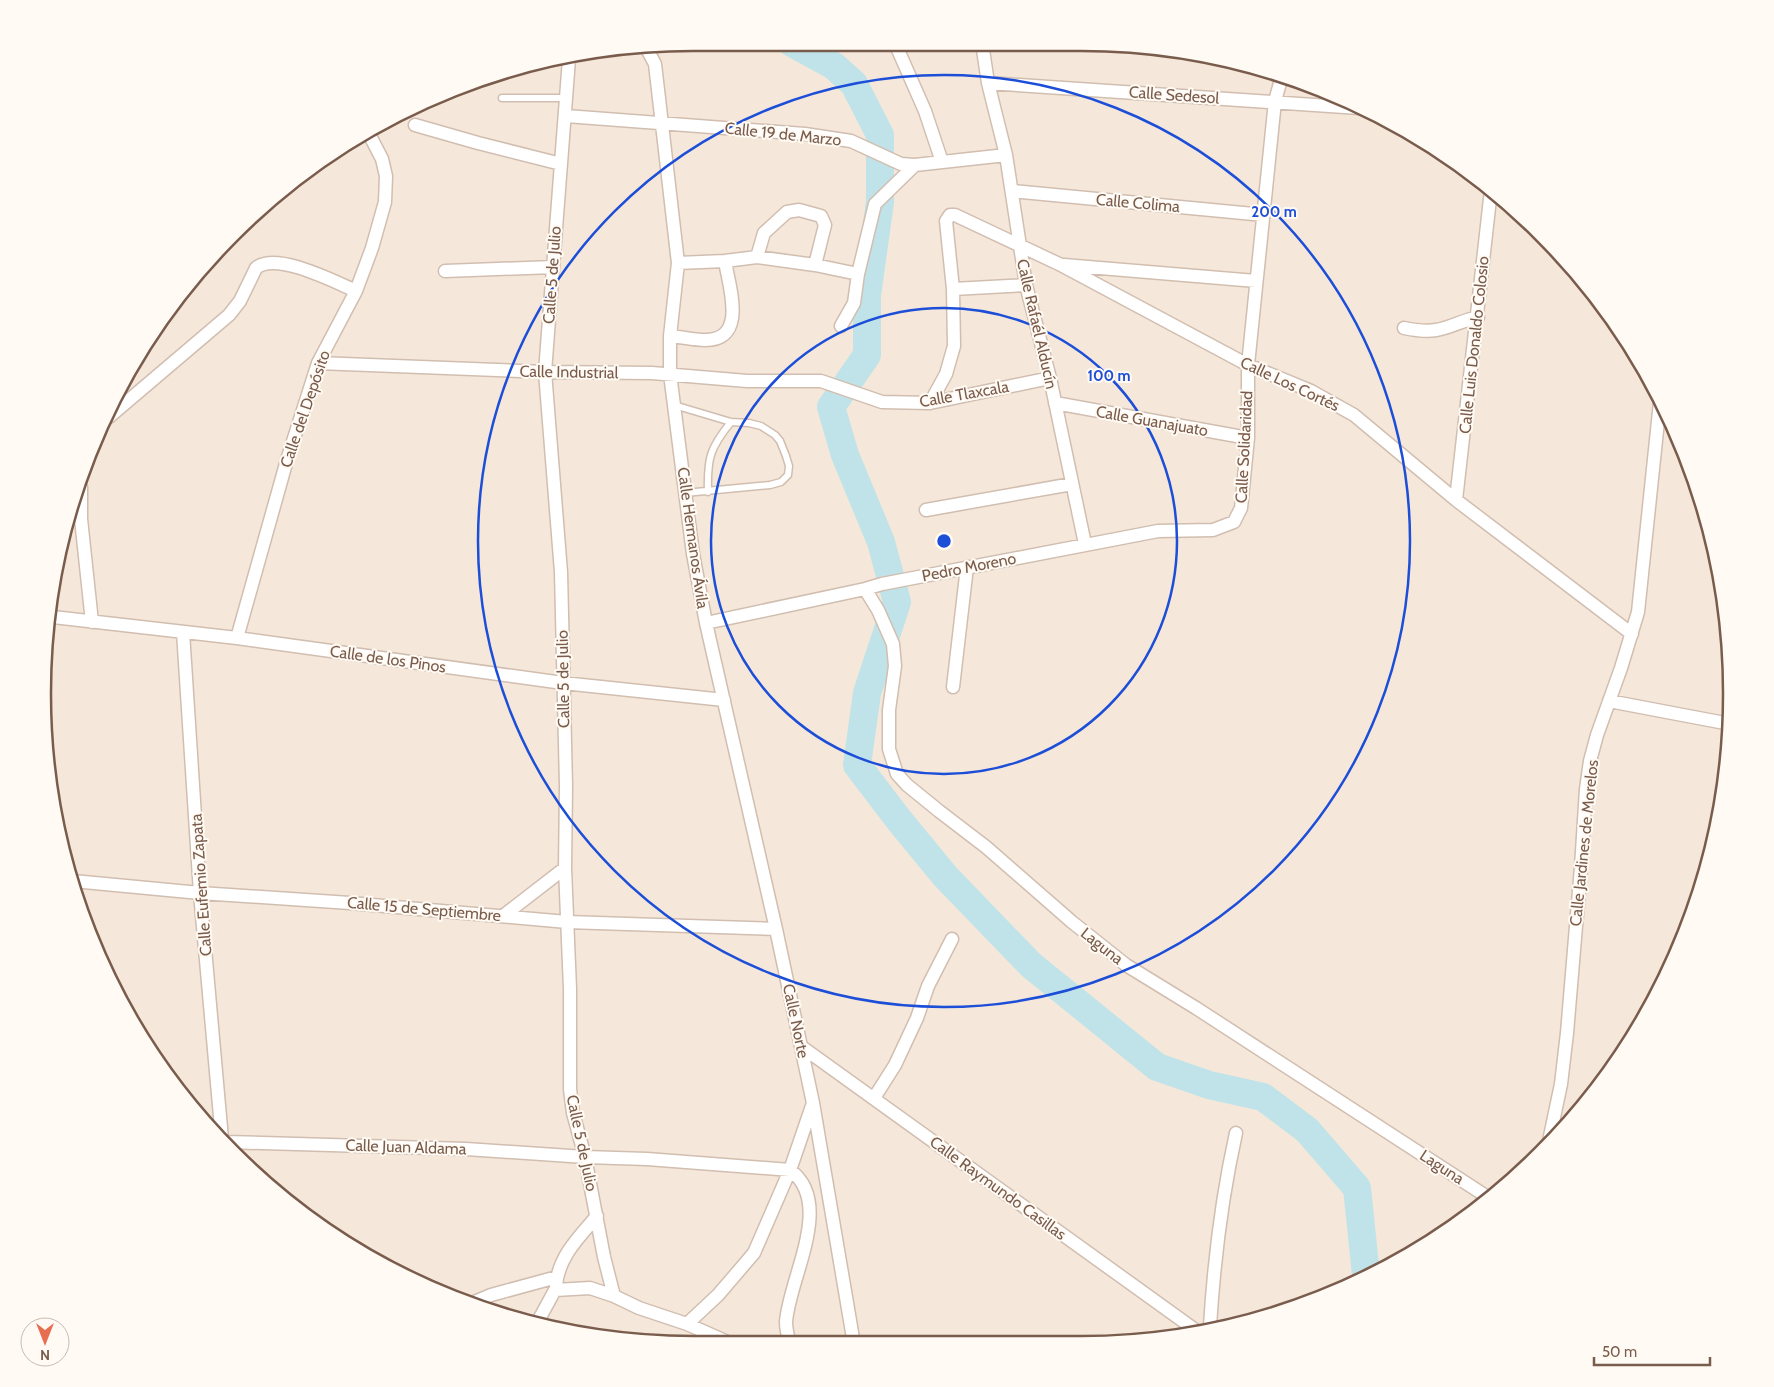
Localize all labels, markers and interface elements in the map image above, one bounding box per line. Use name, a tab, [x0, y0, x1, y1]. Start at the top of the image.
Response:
street label: Calle Sedesol	[1128, 82, 1220, 108]
street label: Calle 19 de Marzo	[724, 118, 842, 150]
street label: Calle Colima	[1095, 190, 1181, 216]
text: 200 m	[1251, 203, 1297, 221]
street label: Calle 5 de Julio	[539, 225, 565, 325]
street label: Calle Luis Donaldo Colosio	[1455, 255, 1493, 435]
street label: Calle Rafaél Alducín	[1013, 257, 1061, 391]
street label: Calle del Depósito	[276, 348, 334, 470]
street label: Calle Los Cortés	[1237, 353, 1343, 415]
street label: Calle Industrial	[519, 362, 619, 382]
text: 100 m	[1087, 367, 1131, 385]
street label: Calle Tlaxcala	[918, 377, 1010, 411]
street label: Calle Solidaridad	[1232, 390, 1256, 504]
street label: Calle Guanajuato	[1094, 402, 1210, 440]
street label: Calle Hermanos Ávila	[674, 466, 712, 610]
centre of rings	[935, 532, 953, 550]
street label: Pedro Moreno	[920, 549, 1018, 585]
street label: Calle 5 de Julio	[553, 630, 573, 728]
street label: Calle de los Pinos	[329, 641, 448, 677]
street label: Calle Jardines de Morelos	[1566, 758, 1602, 927]
street label: Calle Eufemio Zapata	[187, 813, 215, 957]
street label: Calle 15 de Septiembre	[346, 893, 502, 925]
street label: Laguna	[1077, 924, 1127, 969]
street label: Calle Norte	[779, 982, 813, 1060]
street label: Calle 5 de Julio	[563, 1093, 602, 1193]
street label: Calle Raymundo Casillas	[926, 1132, 1070, 1244]
street label: Calle Juan Aldama	[345, 1135, 467, 1159]
street label: Laguna	[1416, 1146, 1468, 1188]
north arrow	[20, 1317, 70, 1367]
scale bar	[1594, 1334, 1710, 1366]
text: 50 m	[1602, 1343, 1637, 1361]
text: N	[40, 1346, 50, 1364]

